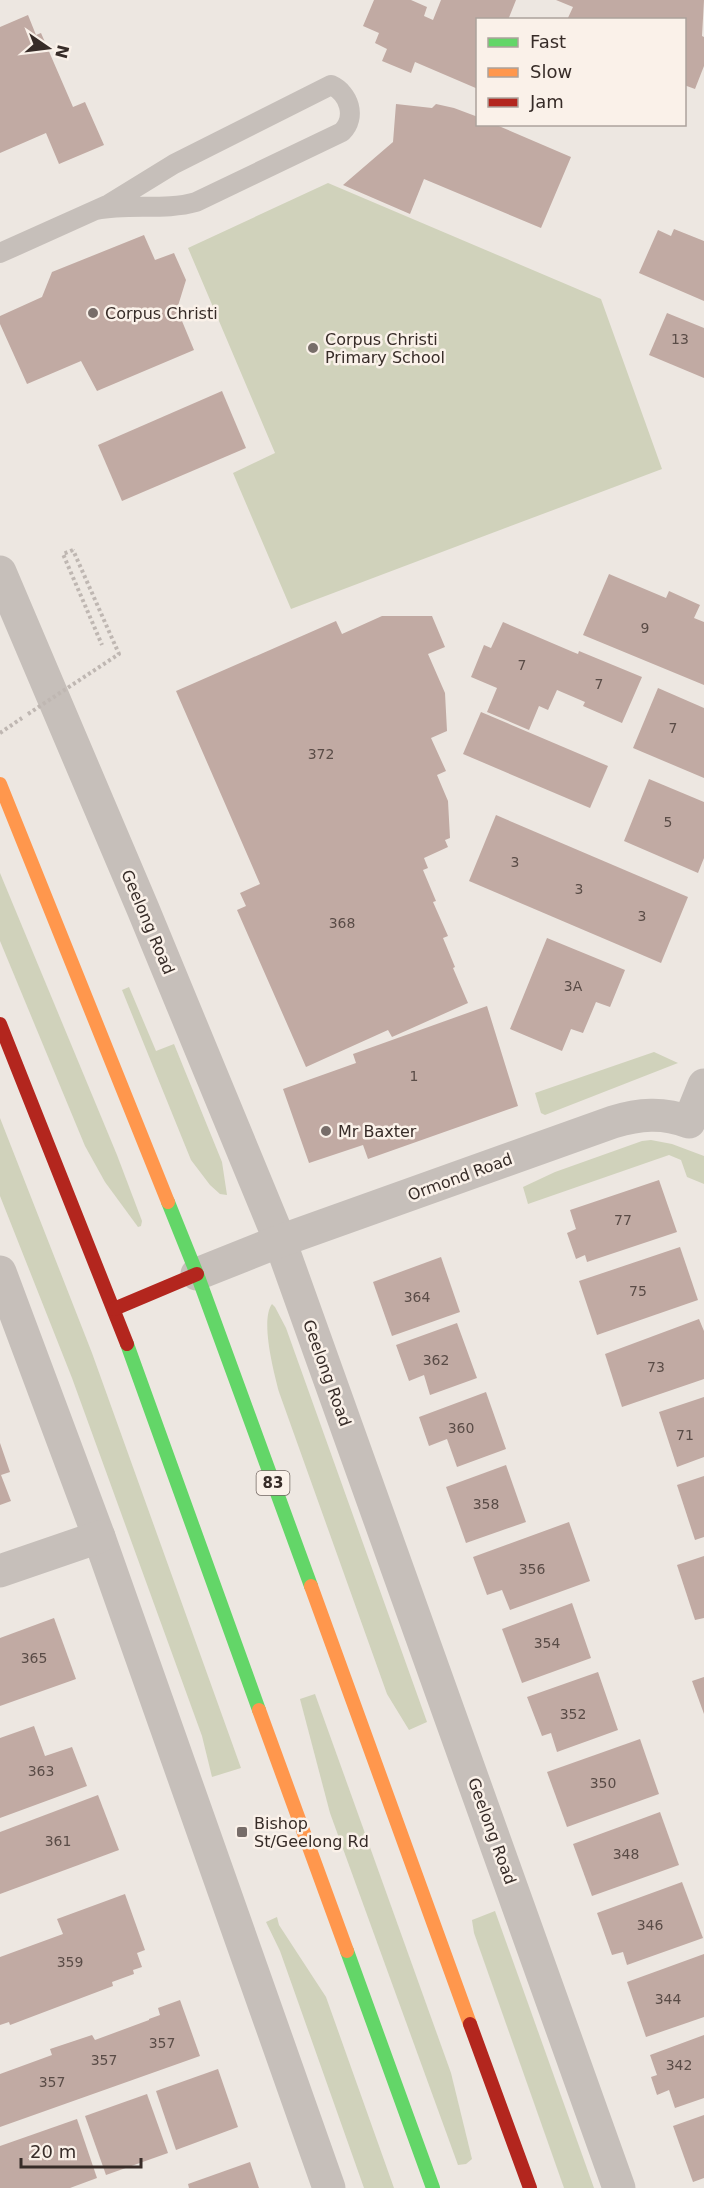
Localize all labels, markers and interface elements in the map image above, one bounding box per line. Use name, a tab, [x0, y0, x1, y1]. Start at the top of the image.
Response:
north arrow	[18, 18, 78, 78]
legend	[476, 18, 686, 126]
text: Fast	[530, 31, 566, 52]
text: N	[51, 43, 73, 60]
text: Slow	[530, 61, 572, 82]
text: Jam	[529, 91, 564, 112]
place label: Corpus Christi	[105, 304, 218, 323]
marker: Corpus Christi	[86, 306, 100, 320]
place label: Corpus Christi Primary School	[325, 330, 445, 367]
house number: 13	[671, 331, 689, 347]
marker: Corpus Christi Primary School	[306, 341, 320, 355]
house number: 9	[641, 620, 649, 636]
house number: 7	[518, 657, 526, 673]
house number: 7	[595, 676, 603, 692]
house number: 7	[669, 720, 677, 736]
house number: 372	[308, 746, 334, 762]
house number: 5	[664, 814, 672, 830]
house number: 3	[511, 854, 519, 870]
street label: Geelong Road	[117, 867, 179, 977]
house number: 3	[575, 881, 583, 897]
house number: 3	[638, 908, 646, 924]
house number: 368	[329, 915, 355, 931]
house number: 3A	[564, 978, 583, 994]
house number: 1	[410, 1068, 418, 1084]
place label: Mr Baxter	[338, 1122, 417, 1141]
marker: Mr Baxter	[319, 1124, 333, 1138]
street label: Ormond Road	[405, 1149, 515, 1205]
house number: 77	[614, 1212, 632, 1228]
house number: 75	[629, 1283, 647, 1299]
house number: 364	[404, 1289, 430, 1305]
street label: Geelong Road	[299, 1317, 355, 1429]
house number: 362	[423, 1352, 449, 1368]
house number: 73	[647, 1359, 665, 1375]
house number: 360	[448, 1420, 474, 1436]
house number: 71	[676, 1427, 694, 1443]
road number: 83	[256, 1471, 290, 1495]
house number: 358	[473, 1496, 499, 1512]
house number: 356	[519, 1561, 545, 1577]
house number: 354	[534, 1635, 560, 1651]
house number: 365	[21, 1650, 47, 1666]
house number: 352	[560, 1706, 586, 1722]
house number: 363	[28, 1763, 54, 1779]
street label: Geelong Road	[464, 1775, 520, 1887]
house number: 350	[590, 1775, 616, 1791]
place label: Bishop St/Geelong Rd	[254, 1814, 369, 1851]
marker: Bishop St/Geelong Rd	[235, 1825, 249, 1839]
house number: 361	[45, 1833, 71, 1849]
house number: 348	[613, 1846, 639, 1862]
house number: 346	[637, 1917, 663, 1933]
house number: 359	[57, 1954, 83, 1970]
house number: 344	[655, 1991, 681, 2007]
house number: 357	[149, 2035, 175, 2051]
house number: 357	[91, 2052, 117, 2068]
house number: 342	[666, 2057, 692, 2073]
house number: 357	[39, 2074, 65, 2090]
scale bar	[21, 2131, 141, 2169]
text: 20 m	[30, 2141, 76, 2162]

